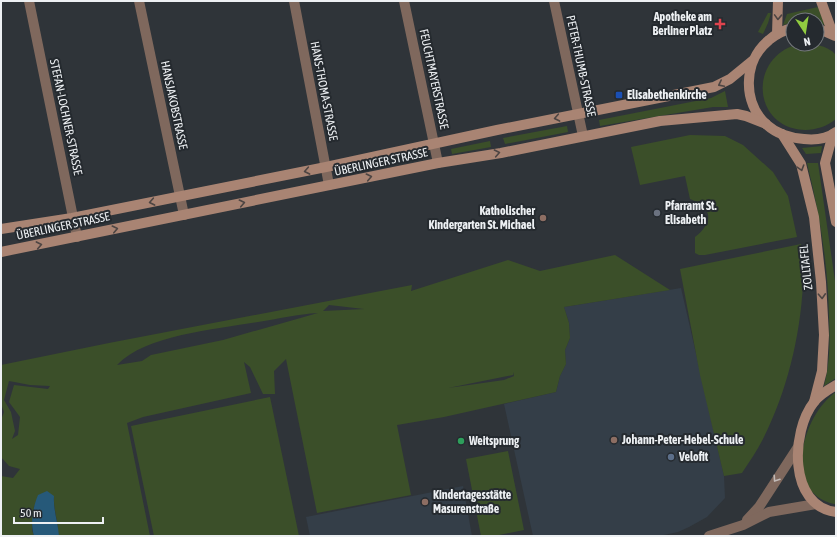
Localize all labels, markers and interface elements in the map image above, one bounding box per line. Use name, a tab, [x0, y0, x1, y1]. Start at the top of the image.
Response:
place label: Apotheke am Berliner Platz	[653, 10, 713, 38]
north arrow	[785, 12, 825, 52]
street label: PETER-THUMB-STRASSE	[563, 14, 599, 118]
one-way arrow	[774, 14, 782, 20]
marker: Apotheke am Berliner Platz	[715, 19, 725, 29]
street label: FEUCHTMAYERSTRASSE	[417, 28, 451, 130]
text: N	[803, 35, 812, 48]
street label: HANS-THOMA-STRASSE	[308, 40, 340, 142]
street label: STEFAN-LOCHNER-STRASSE	[47, 58, 85, 176]
street label: HANSJAKOBSTRASSE	[158, 59, 190, 151]
one-way arrow	[718, 79, 725, 87]
place label: Elisabethenkirche	[627, 88, 707, 102]
marker: Elisabethenkirche	[614, 90, 624, 100]
one-way arrow	[554, 114, 560, 122]
street label: ÜBERLINGER STRASSE	[333, 145, 429, 179]
one-way arrow	[494, 150, 500, 158]
one-way arrow	[796, 165, 805, 172]
one-way arrow	[303, 167, 310, 175]
one-way arrow	[366, 174, 373, 182]
one-way arrow	[148, 197, 155, 206]
place label: Pfarramt St. Elisabeth	[665, 199, 717, 227]
one-way arrow	[239, 200, 245, 208]
place label: Katholischer Kindergarten St. Michael	[429, 204, 536, 232]
marker: Pfarramt St. Elisabeth	[652, 208, 662, 218]
street label: ÜBERLINGER STRASSE	[15, 209, 111, 243]
marker: Katholischer Kindergarten St. Michael	[538, 213, 548, 223]
one-way arrow	[111, 225, 118, 233]
one-way arrow	[36, 241, 42, 250]
street label: ZOLLTAFEL	[797, 243, 815, 291]
one-way arrow	[818, 293, 826, 299]
place label: Johann-Peter-Hebel-Schule	[621, 433, 744, 447]
place label: Weitsprung	[468, 434, 520, 448]
marker: Johann-Peter-Hebel-Schule	[609, 435, 619, 445]
marker: Weitsprung	[456, 436, 466, 446]
place label: Velofit	[678, 450, 709, 464]
marker: Velofit	[666, 452, 676, 462]
one-way arrow	[774, 475, 781, 482]
place label: Kindertagesstätte Masurenstraße	[433, 488, 512, 516]
marker: Kindertagesstätte Masurenstraße	[420, 497, 430, 507]
scale bar	[14, 499, 103, 525]
text: 50 m	[20, 506, 42, 520]

